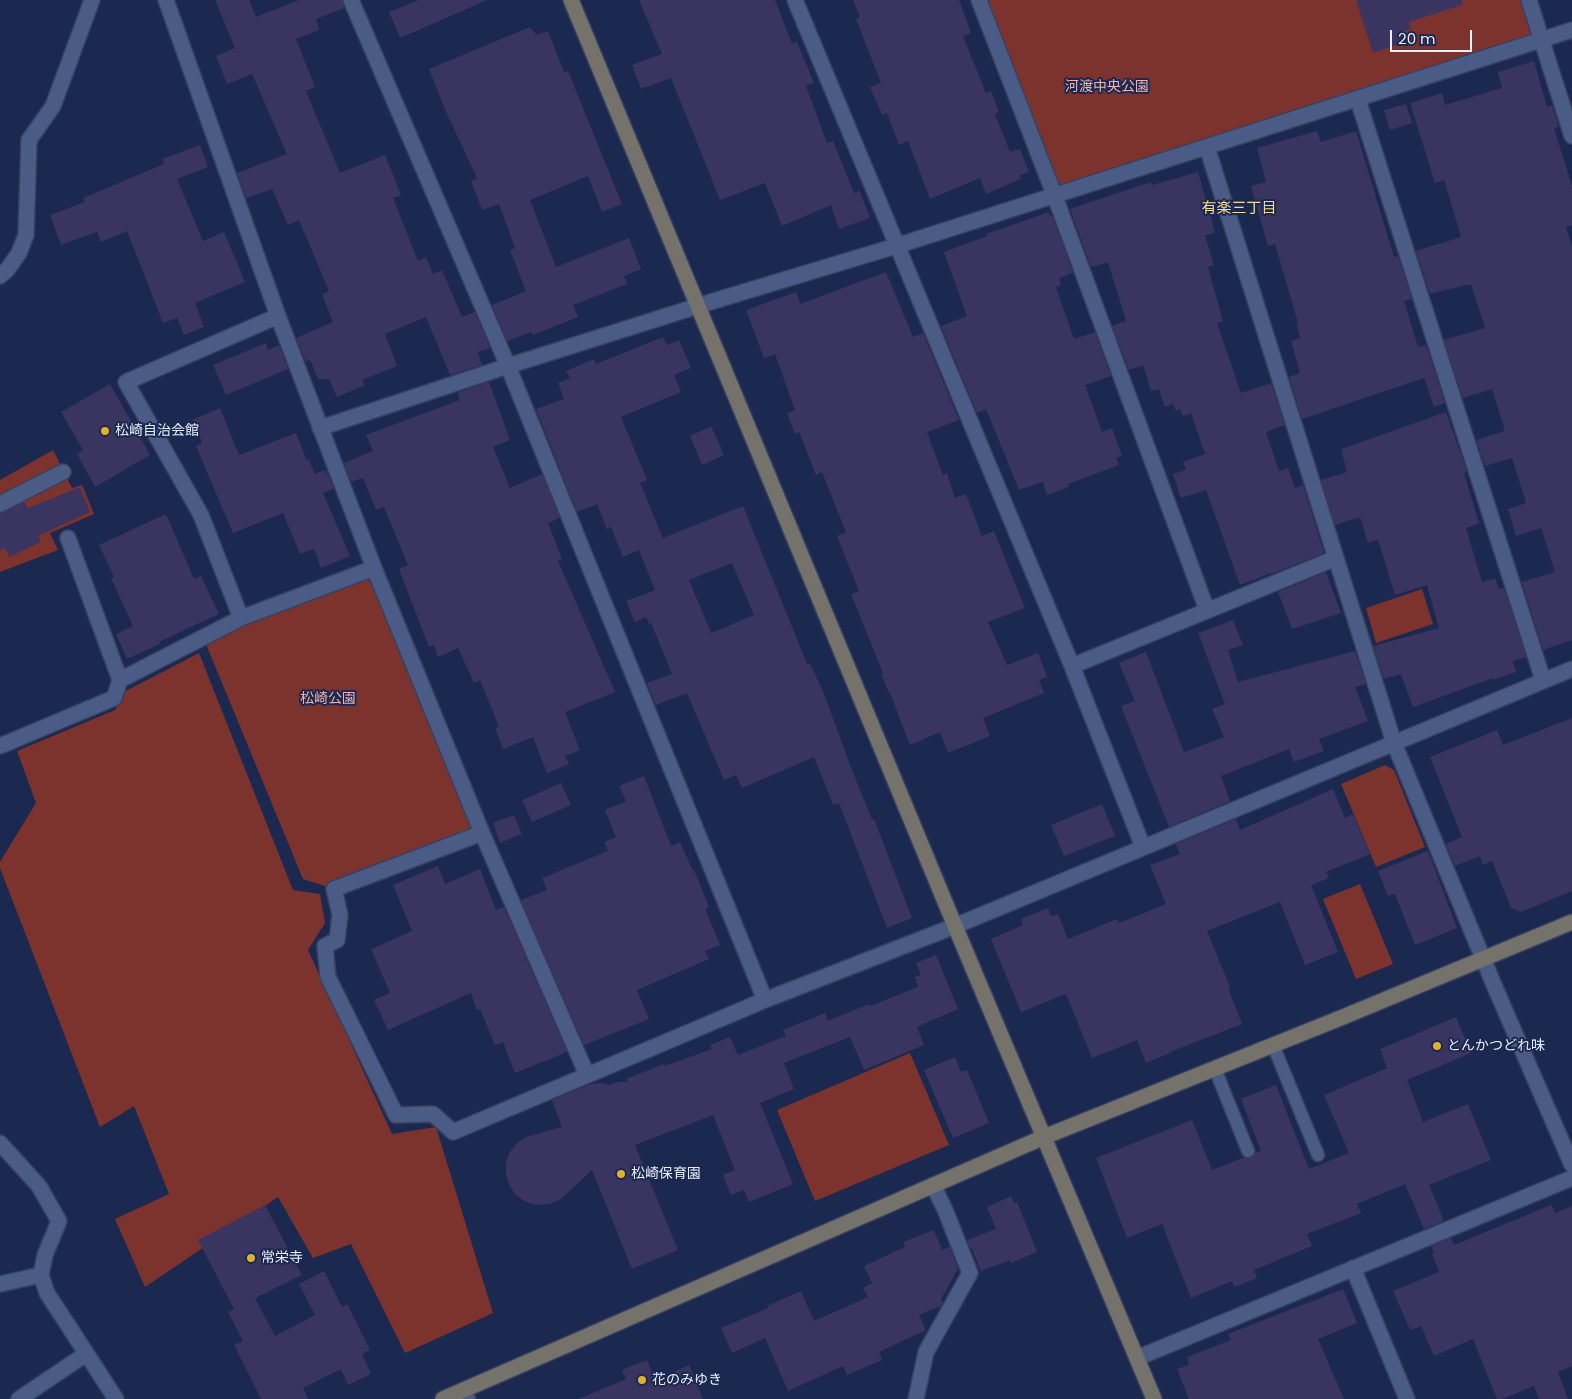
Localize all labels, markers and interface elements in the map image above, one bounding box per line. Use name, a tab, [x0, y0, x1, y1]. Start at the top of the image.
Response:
scale bar	[1392, 20, 1474, 52]
text: 20 m	[1398, 28, 1436, 49]
park label: 河渡中央公園	[1065, 79, 1149, 95]
district label: 有楽三丁目	[1202, 200, 1276, 218]
place label: 松崎自治会館	[115, 423, 199, 439]
marker: 松崎自治会館	[99, 425, 111, 437]
park label: 松崎公園	[300, 691, 356, 707]
place label: とんかつどれ味	[1447, 1038, 1545, 1054]
marker: とんかつどれ味	[1431, 1040, 1443, 1052]
place label: 松崎保育園	[631, 1166, 701, 1182]
marker: 松崎保育園	[615, 1168, 627, 1180]
place label: 常栄寺	[261, 1250, 303, 1266]
marker: 常栄寺	[245, 1252, 257, 1264]
place label: 花のみゆき	[652, 1372, 722, 1388]
marker: 花のみゆき	[636, 1374, 648, 1386]

